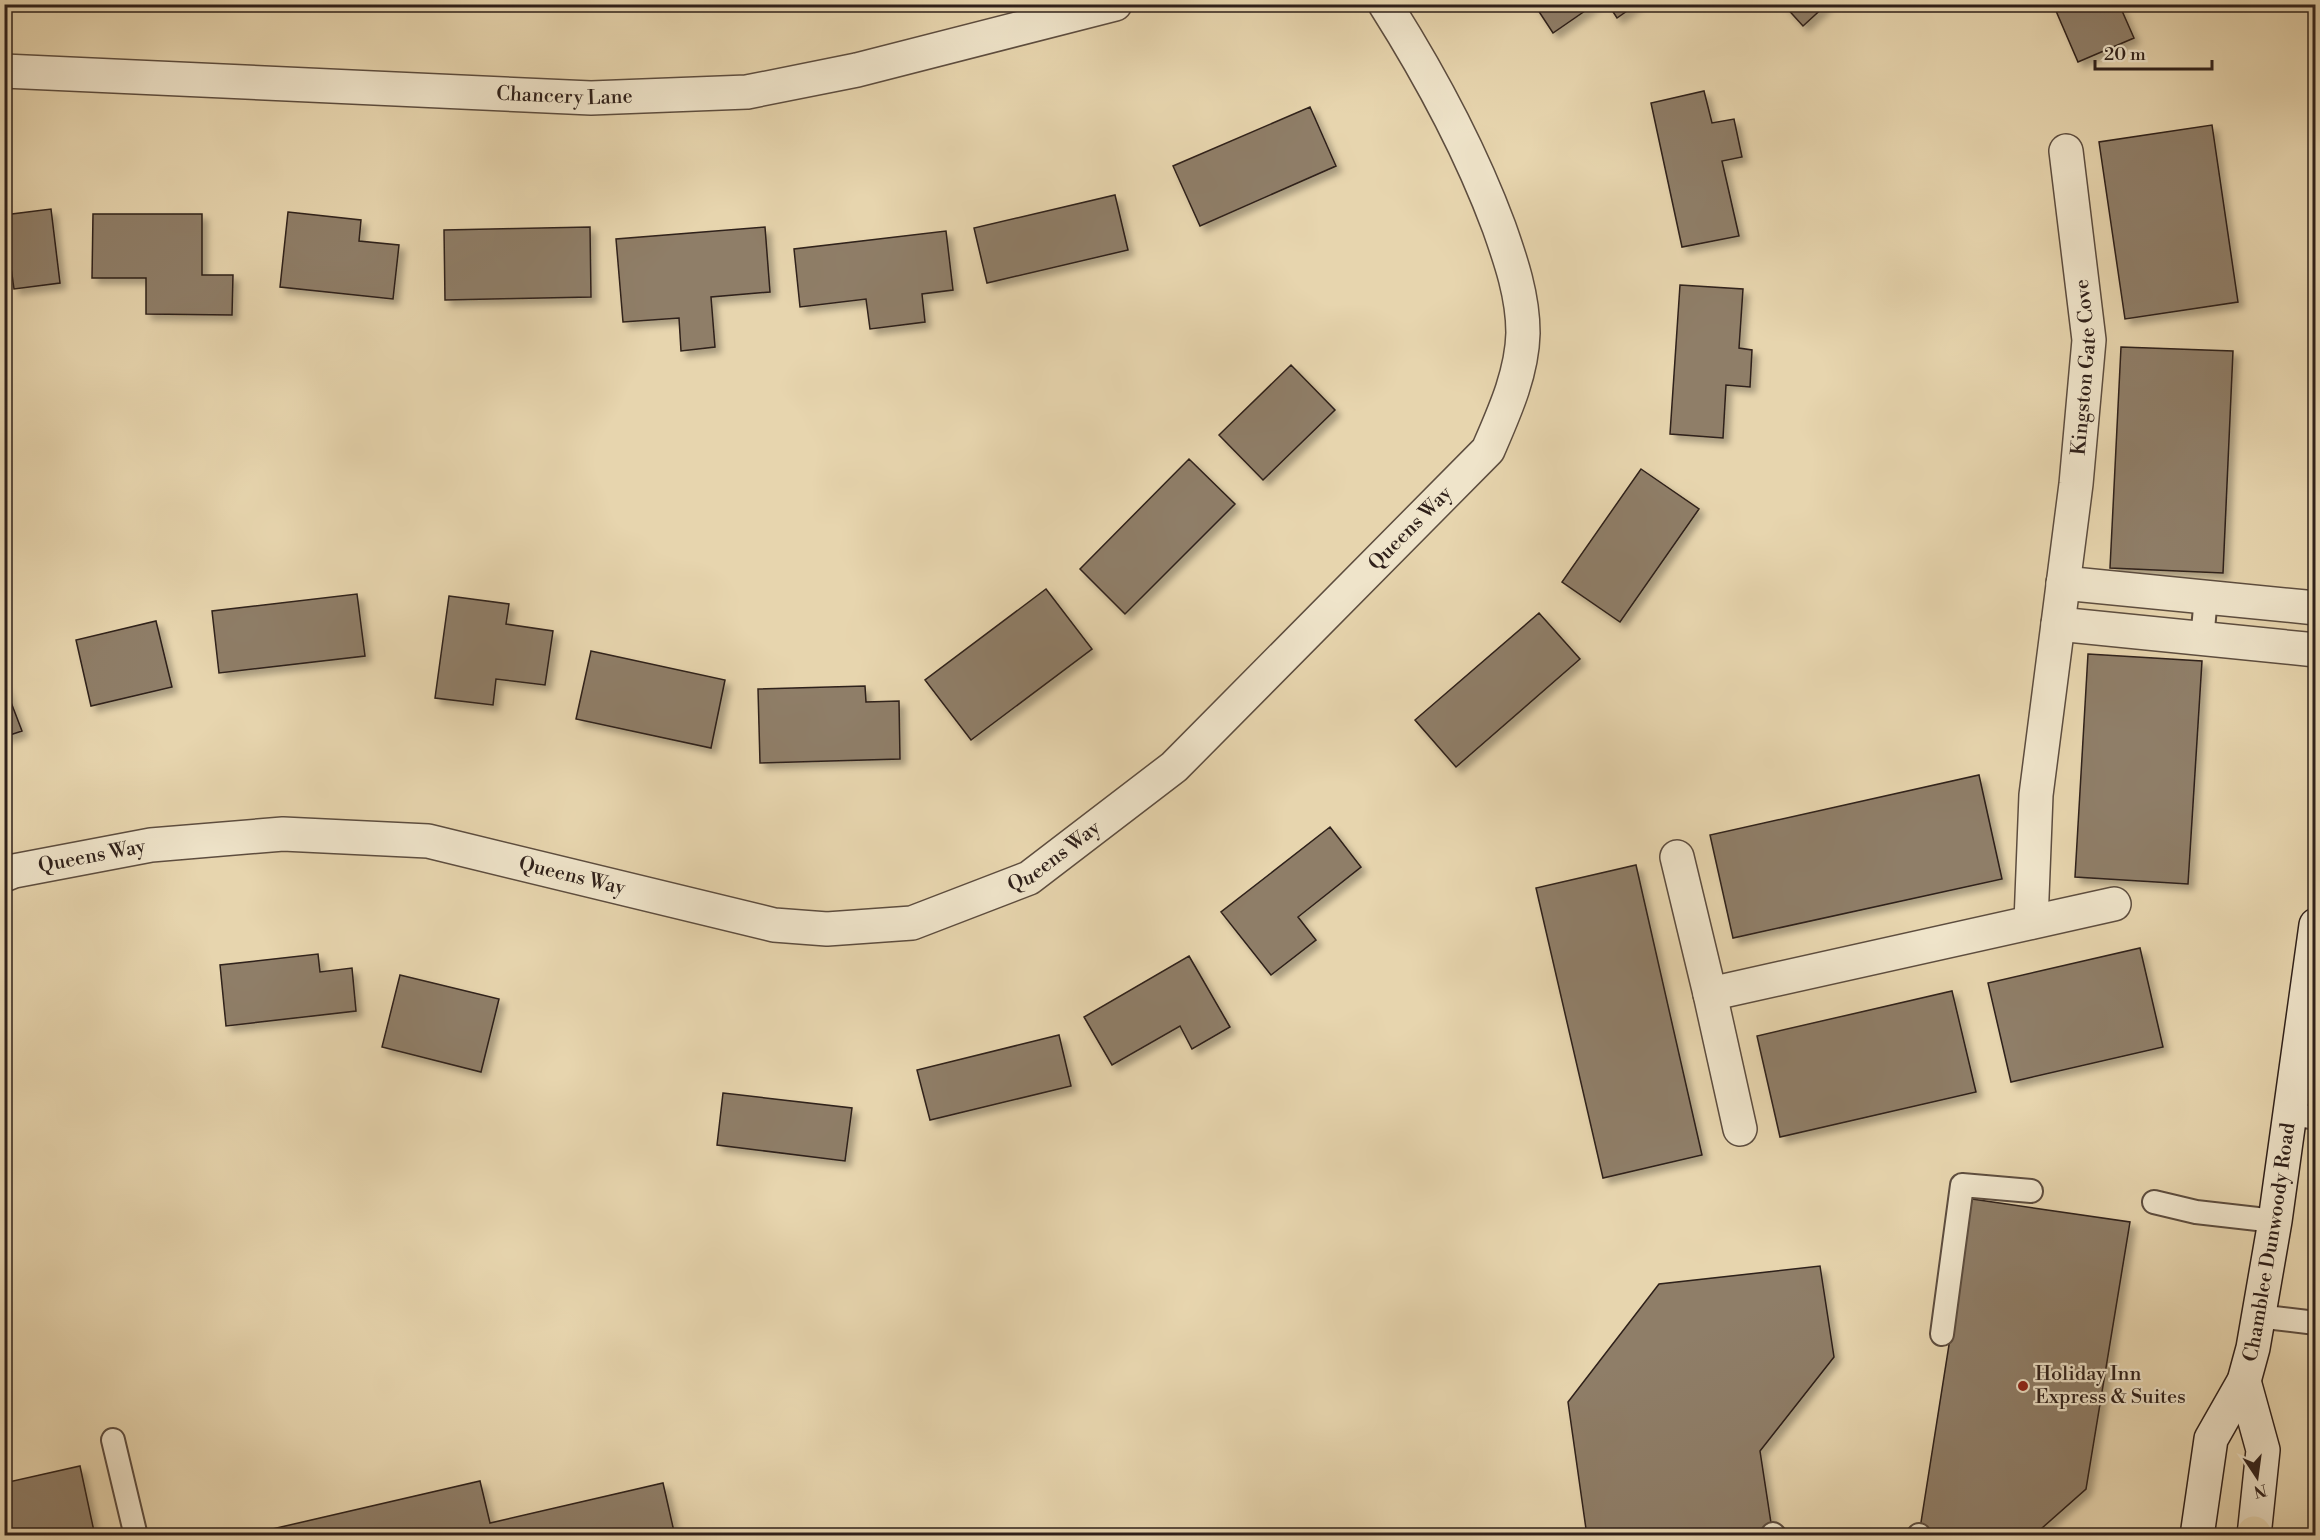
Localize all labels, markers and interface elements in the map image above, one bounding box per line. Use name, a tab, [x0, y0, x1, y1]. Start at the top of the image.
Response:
scale bar	[2095, 33, 2212, 71]
text: 20 m	[2104, 43, 2146, 66]
street label: Chancery Lane	[496, 81, 633, 111]
street label: Kingston Gate Cove	[2066, 278, 2102, 456]
street label: Queens Way	[1363, 481, 1458, 576]
street label: Queens Way	[1004, 815, 1106, 898]
street label: Queens Way	[36, 834, 148, 879]
street label: Queens Way	[516, 851, 628, 901]
street label: Chamblee Dunwoody Road	[2237, 1121, 2301, 1365]
place label: Holiday Inn Express & Suites	[2035, 1362, 2186, 1410]
marker: Holiday Inn Express & Suites	[2016, 1379, 2030, 1393]
north arrow	[2227, 1447, 2287, 1507]
text: N	[2251, 1479, 2269, 1502]

